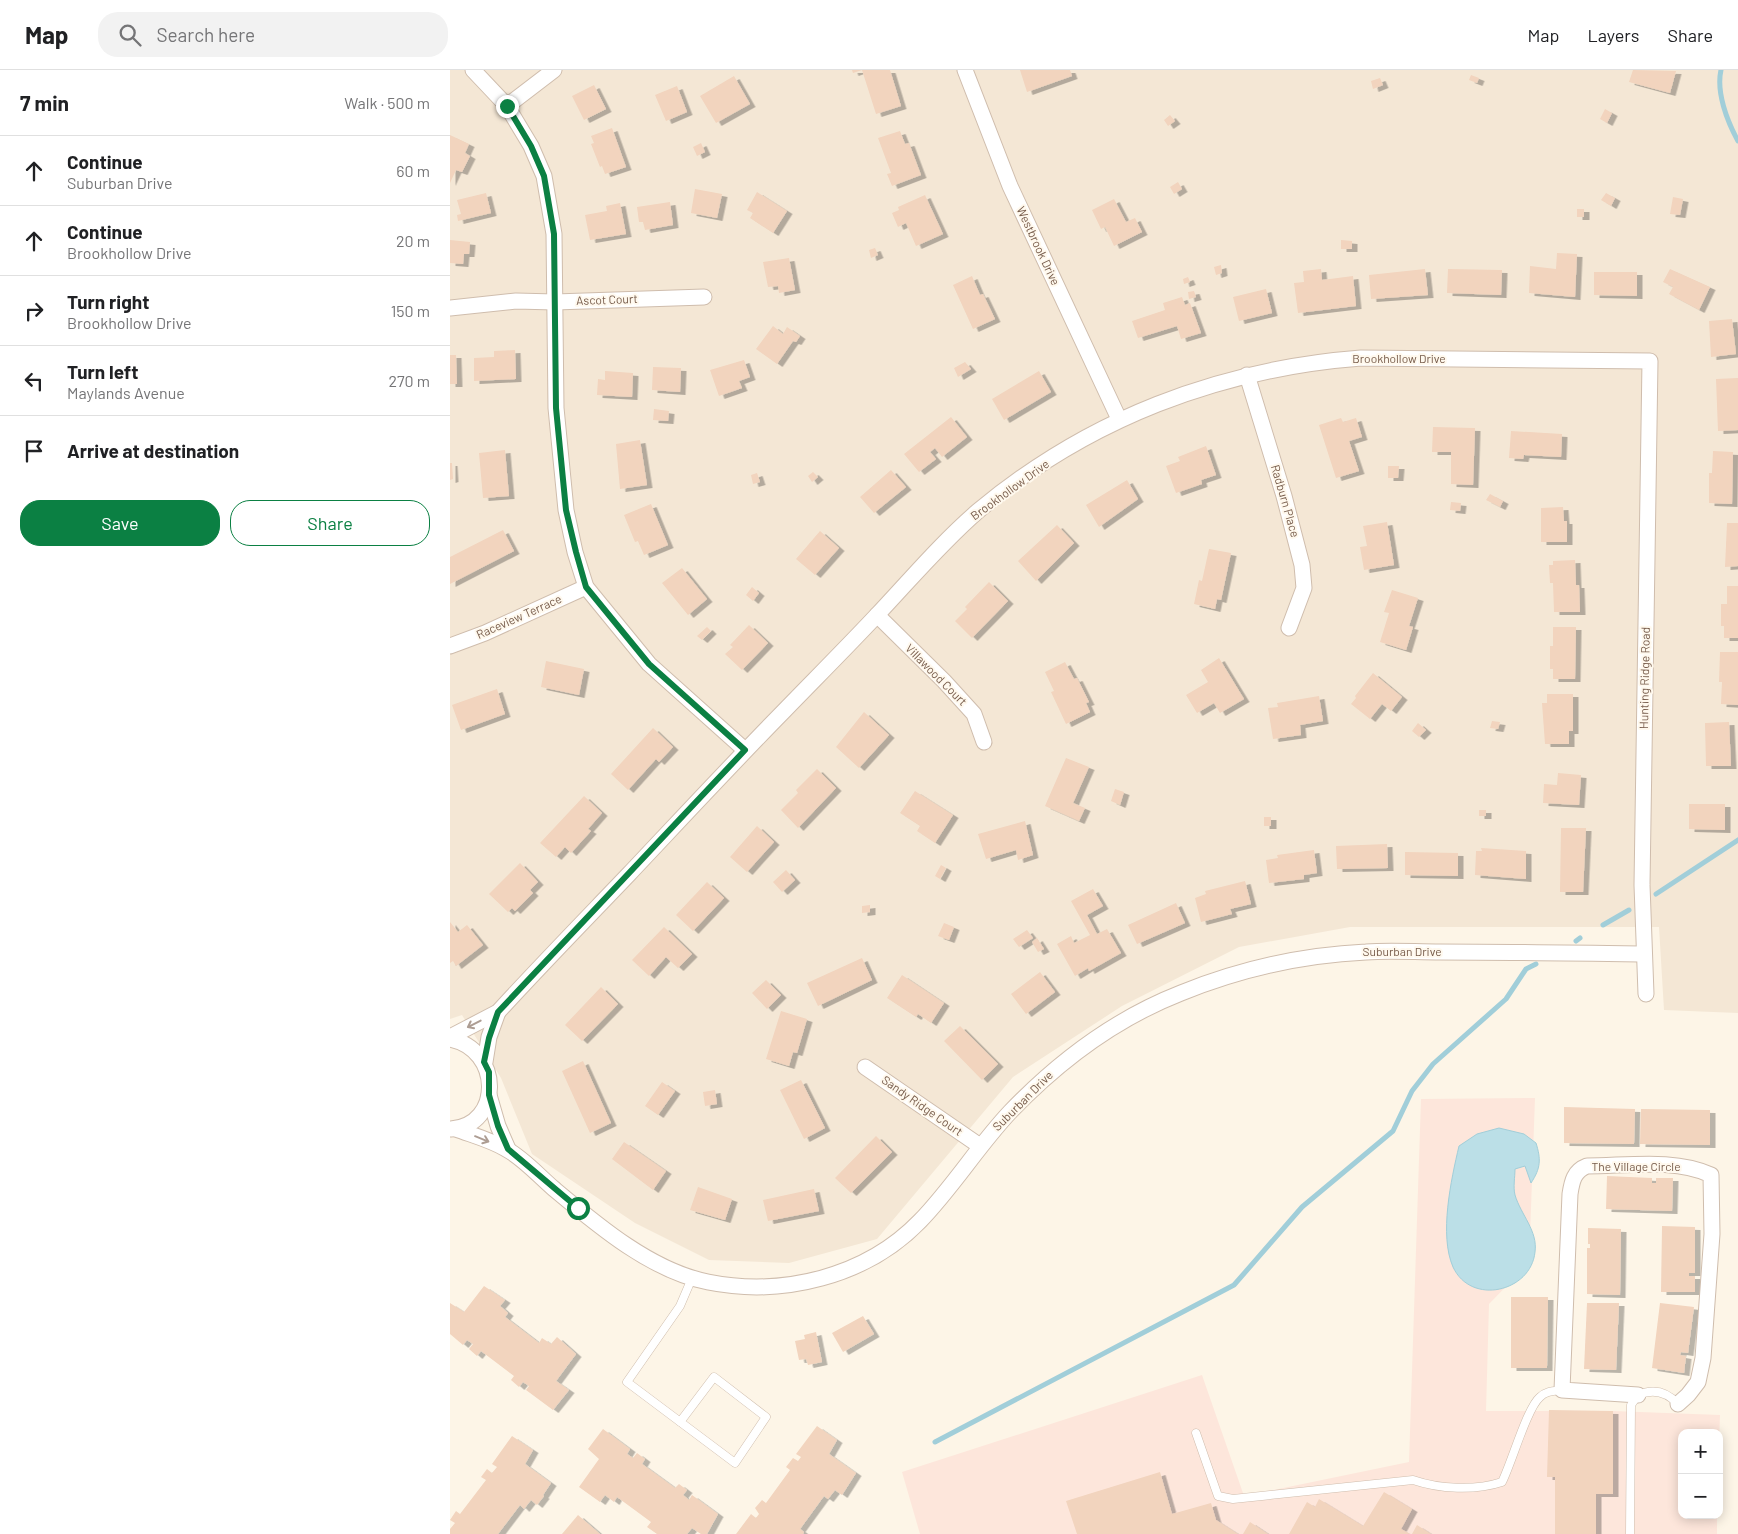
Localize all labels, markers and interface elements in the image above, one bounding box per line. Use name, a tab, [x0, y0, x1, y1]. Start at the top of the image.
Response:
search box	[98, 12, 448, 57]
text: Map	[25, 20, 68, 49]
icon: search	[116, 21, 144, 49]
text: Search here	[156, 23, 255, 46]
text: Map	[1527, 24, 1559, 46]
text: Layers	[1587, 24, 1640, 46]
text: Share	[1668, 24, 1713, 46]
text: 7 min	[20, 90, 69, 115]
text: Walk · 500 m	[344, 93, 430, 112]
route end	[496, 95, 519, 118]
text: Continue	[67, 150, 143, 173]
icon: ahead	[20, 157, 48, 185]
text: 60 m	[396, 161, 430, 180]
text: Suburban Drive	[67, 173, 172, 192]
street label: Westbrook Drive	[1015, 204, 1063, 287]
text: Continue	[67, 220, 143, 243]
icon: ahead	[20, 227, 48, 255]
text: 20 m	[396, 231, 430, 250]
text: Brookhollow Drive	[67, 243, 192, 262]
text: Turn right	[67, 290, 149, 313]
street label: Ascot Court	[576, 291, 638, 307]
icon: right	[20, 297, 48, 325]
text: 150 m	[391, 301, 430, 320]
text: Brookhollow Drive	[67, 313, 192, 332]
street label: Brookhollow Drive	[1352, 351, 1446, 365]
text: Turn left	[67, 360, 138, 383]
icon: left	[20, 367, 48, 395]
text: 270 m	[388, 371, 430, 390]
text: Maylands Avenue	[67, 383, 185, 402]
icon: arrive	[20, 437, 48, 465]
text: Arrive at destination	[67, 439, 239, 462]
street label: Brookhollow Drive	[967, 456, 1051, 522]
street label: Radburn Place	[1269, 463, 1303, 539]
button: Save	[20, 500, 220, 546]
button: Share	[230, 500, 430, 546]
street label: Raceview Terrace	[474, 591, 563, 641]
street label: Hunting Ridge Road	[1636, 627, 1652, 729]
street label: Villawood Court	[903, 641, 970, 708]
street label: Suburban Drive	[1362, 944, 1442, 958]
one-way arrow	[467, 1020, 482, 1029]
street label: Suburban Drive	[989, 1067, 1055, 1133]
street label: Sandy Ridge Court	[880, 1072, 966, 1138]
one-way arrow	[474, 1135, 489, 1144]
street label: The Village Circle	[1591, 1159, 1681, 1173]
route start	[567, 1197, 590, 1220]
map controls	[1678, 1429, 1723, 1519]
button: +	[1678, 1429, 1723, 1474]
button: −	[1678, 1474, 1723, 1519]

